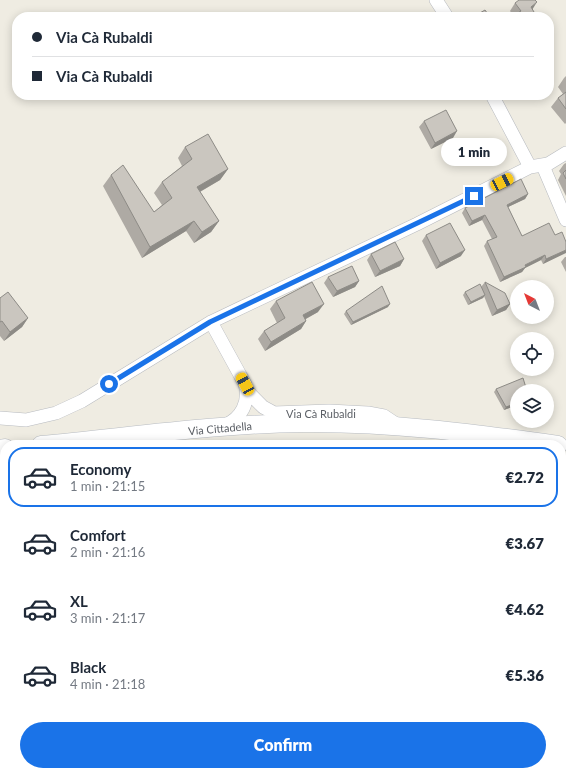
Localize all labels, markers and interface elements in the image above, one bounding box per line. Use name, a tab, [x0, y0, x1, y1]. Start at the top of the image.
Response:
text: Via Cà Rubaldi	[56, 28, 153, 46]
text: Via Cà Rubaldi	[56, 67, 153, 85]
callout: 1 min	[441, 138, 507, 166]
text: 1 min	[458, 144, 490, 160]
car	[489, 171, 515, 193]
route end	[465, 187, 483, 205]
north arrow	[510, 280, 554, 324]
map controls	[510, 280, 554, 428]
button: locate	[510, 332, 554, 376]
car	[234, 371, 256, 397]
route start	[100, 375, 118, 393]
button: layers	[510, 384, 554, 428]
street label: Via Cà Rubaldi	[286, 407, 356, 420]
street label: Via Cittadella	[188, 419, 252, 437]
icon: car	[22, 459, 58, 495]
text: Economy	[70, 460, 131, 478]
text: €2.72	[506, 468, 544, 486]
text: 1 min · 21:15	[70, 478, 145, 494]
icon: car	[22, 525, 58, 561]
text: Comfort	[70, 526, 126, 544]
text: €3.67	[506, 534, 544, 552]
text: 2 min · 21:16	[70, 544, 145, 560]
icon: car	[22, 591, 58, 627]
text: XL	[70, 592, 88, 610]
text: €4.62	[506, 600, 544, 618]
text: 3 min · 21:17	[70, 610, 145, 626]
icon: car	[22, 657, 58, 693]
text: Black	[70, 658, 106, 676]
text: €5.36	[506, 666, 544, 684]
text: 4 min · 21:18	[70, 676, 145, 692]
button: Confirm	[20, 722, 546, 768]

